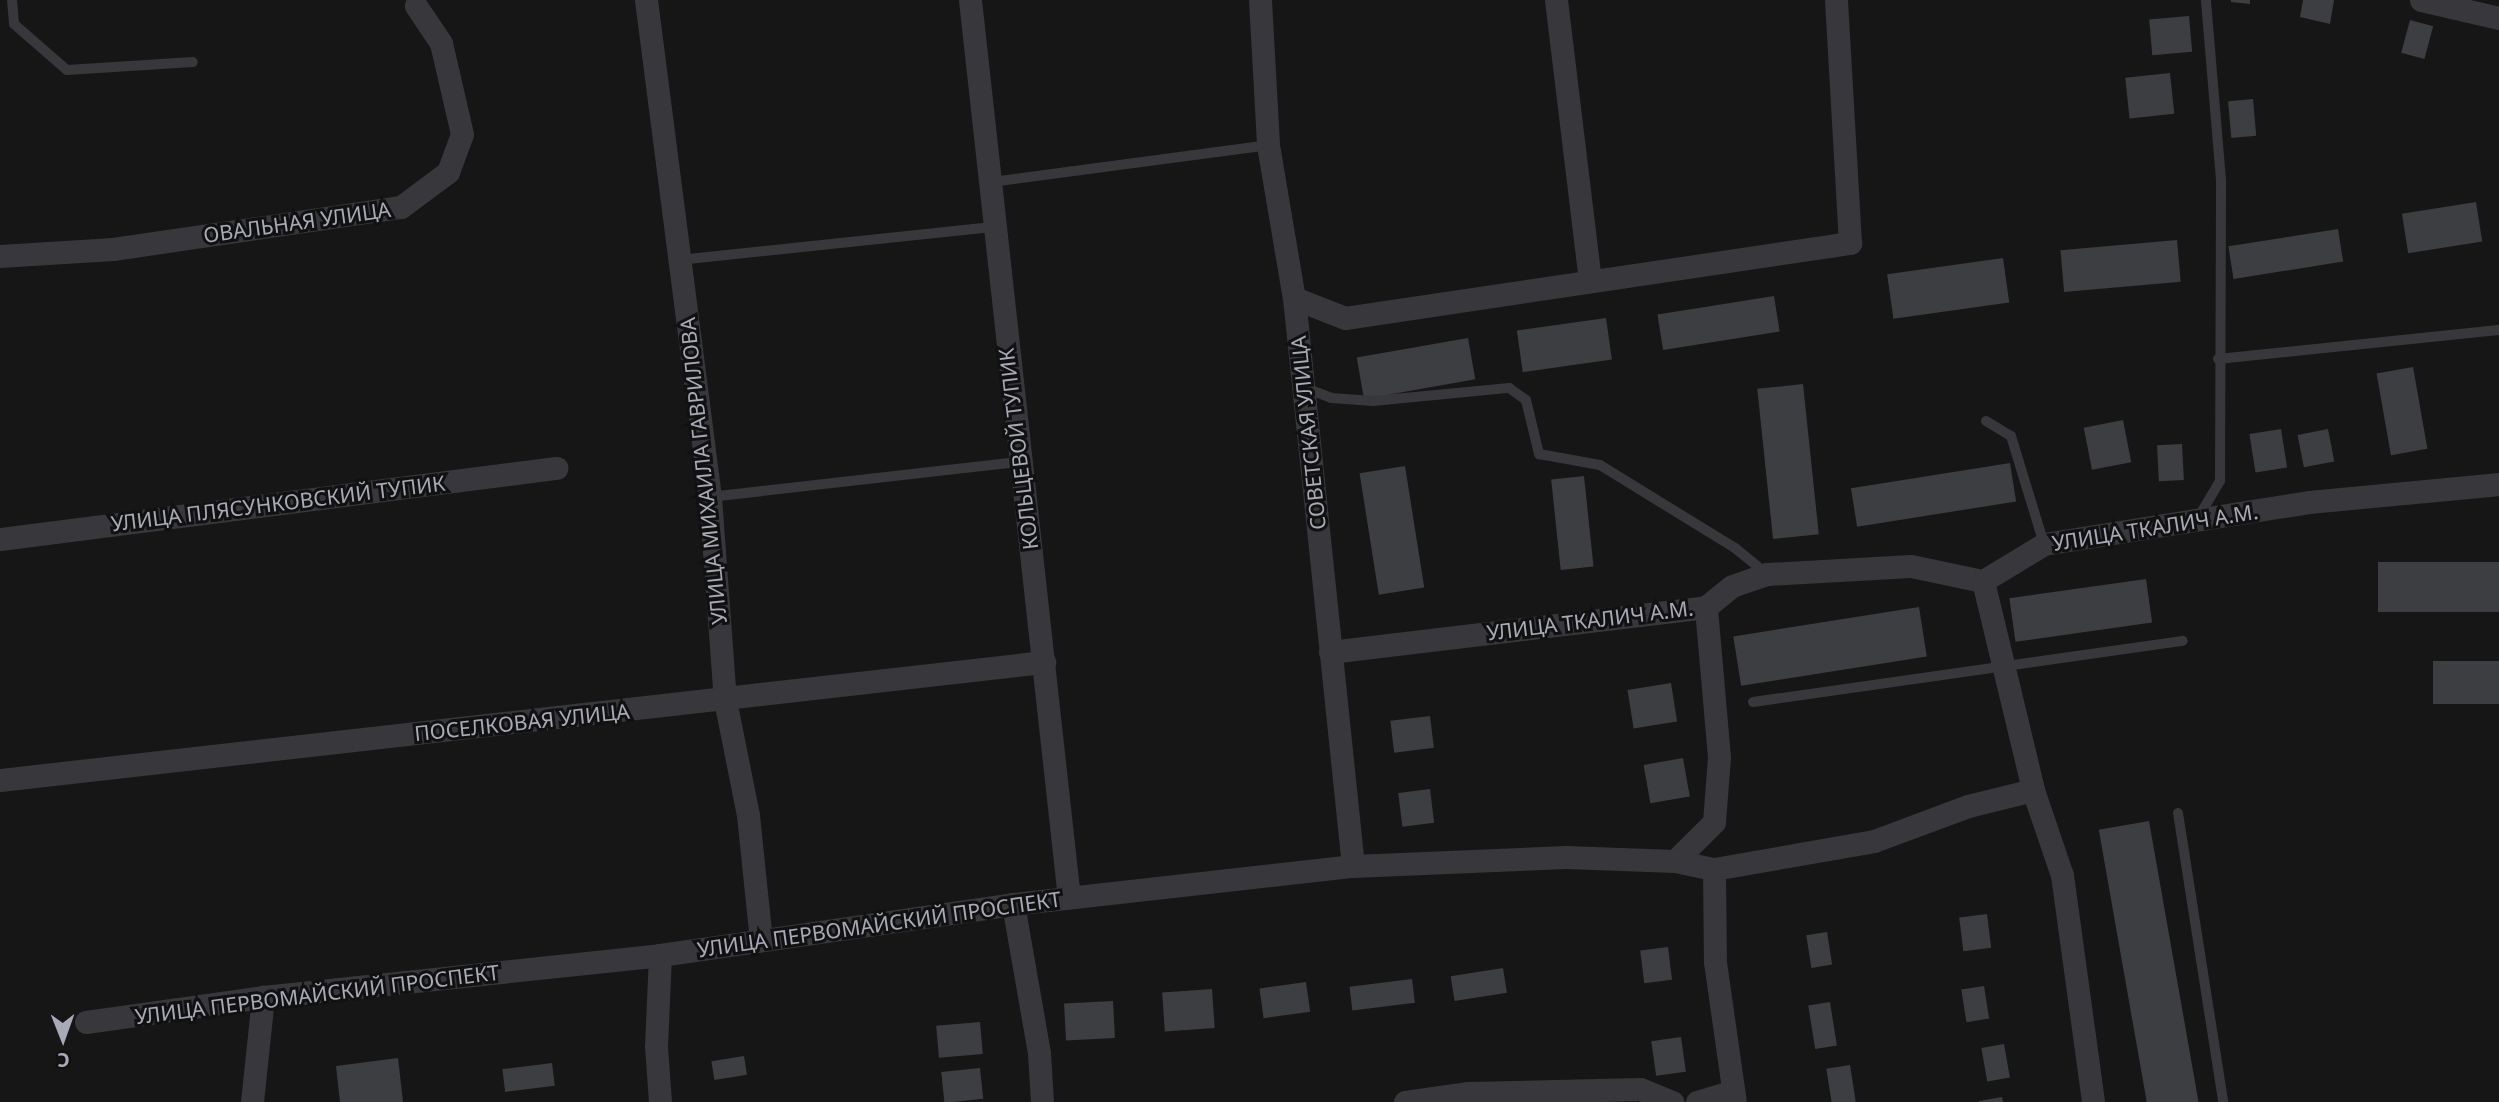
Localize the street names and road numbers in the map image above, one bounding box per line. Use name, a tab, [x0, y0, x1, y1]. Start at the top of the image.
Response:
street label: ОВАЛЬНАЯ УЛИЦА	[202, 196, 392, 248]
street label: УЛИЦА МИХАИЛА ГАВРИЛОВА	[674, 316, 732, 626]
street label: СОВЕТСКАЯ УЛИЦА	[1285, 335, 1331, 531]
street label: КОЛЬЦЕВОЙ ТУПИК	[993, 347, 1043, 551]
street label: УЛИЦА ПЛЯСУНКОВСКИЙ ТУПИК	[109, 470, 447, 536]
street label: УЛИЦА ТКАЛИЧ А.М.	[2050, 498, 2260, 556]
street label: УЛИЦА ТКАЛИЧ А.М.	[1485, 595, 1695, 645]
street label: ПОСЕЛКОВАЯ УЛИЦА	[413, 698, 631, 746]
street label: УЛИЦА ПЕРВОМАЙСКИЙ ПРОСПЕКТ	[696, 886, 1062, 962]
street label: УЛИЦА ПЕРВОМАЙСКИЙ ПРОСПЕКТ	[133, 959, 501, 1029]

